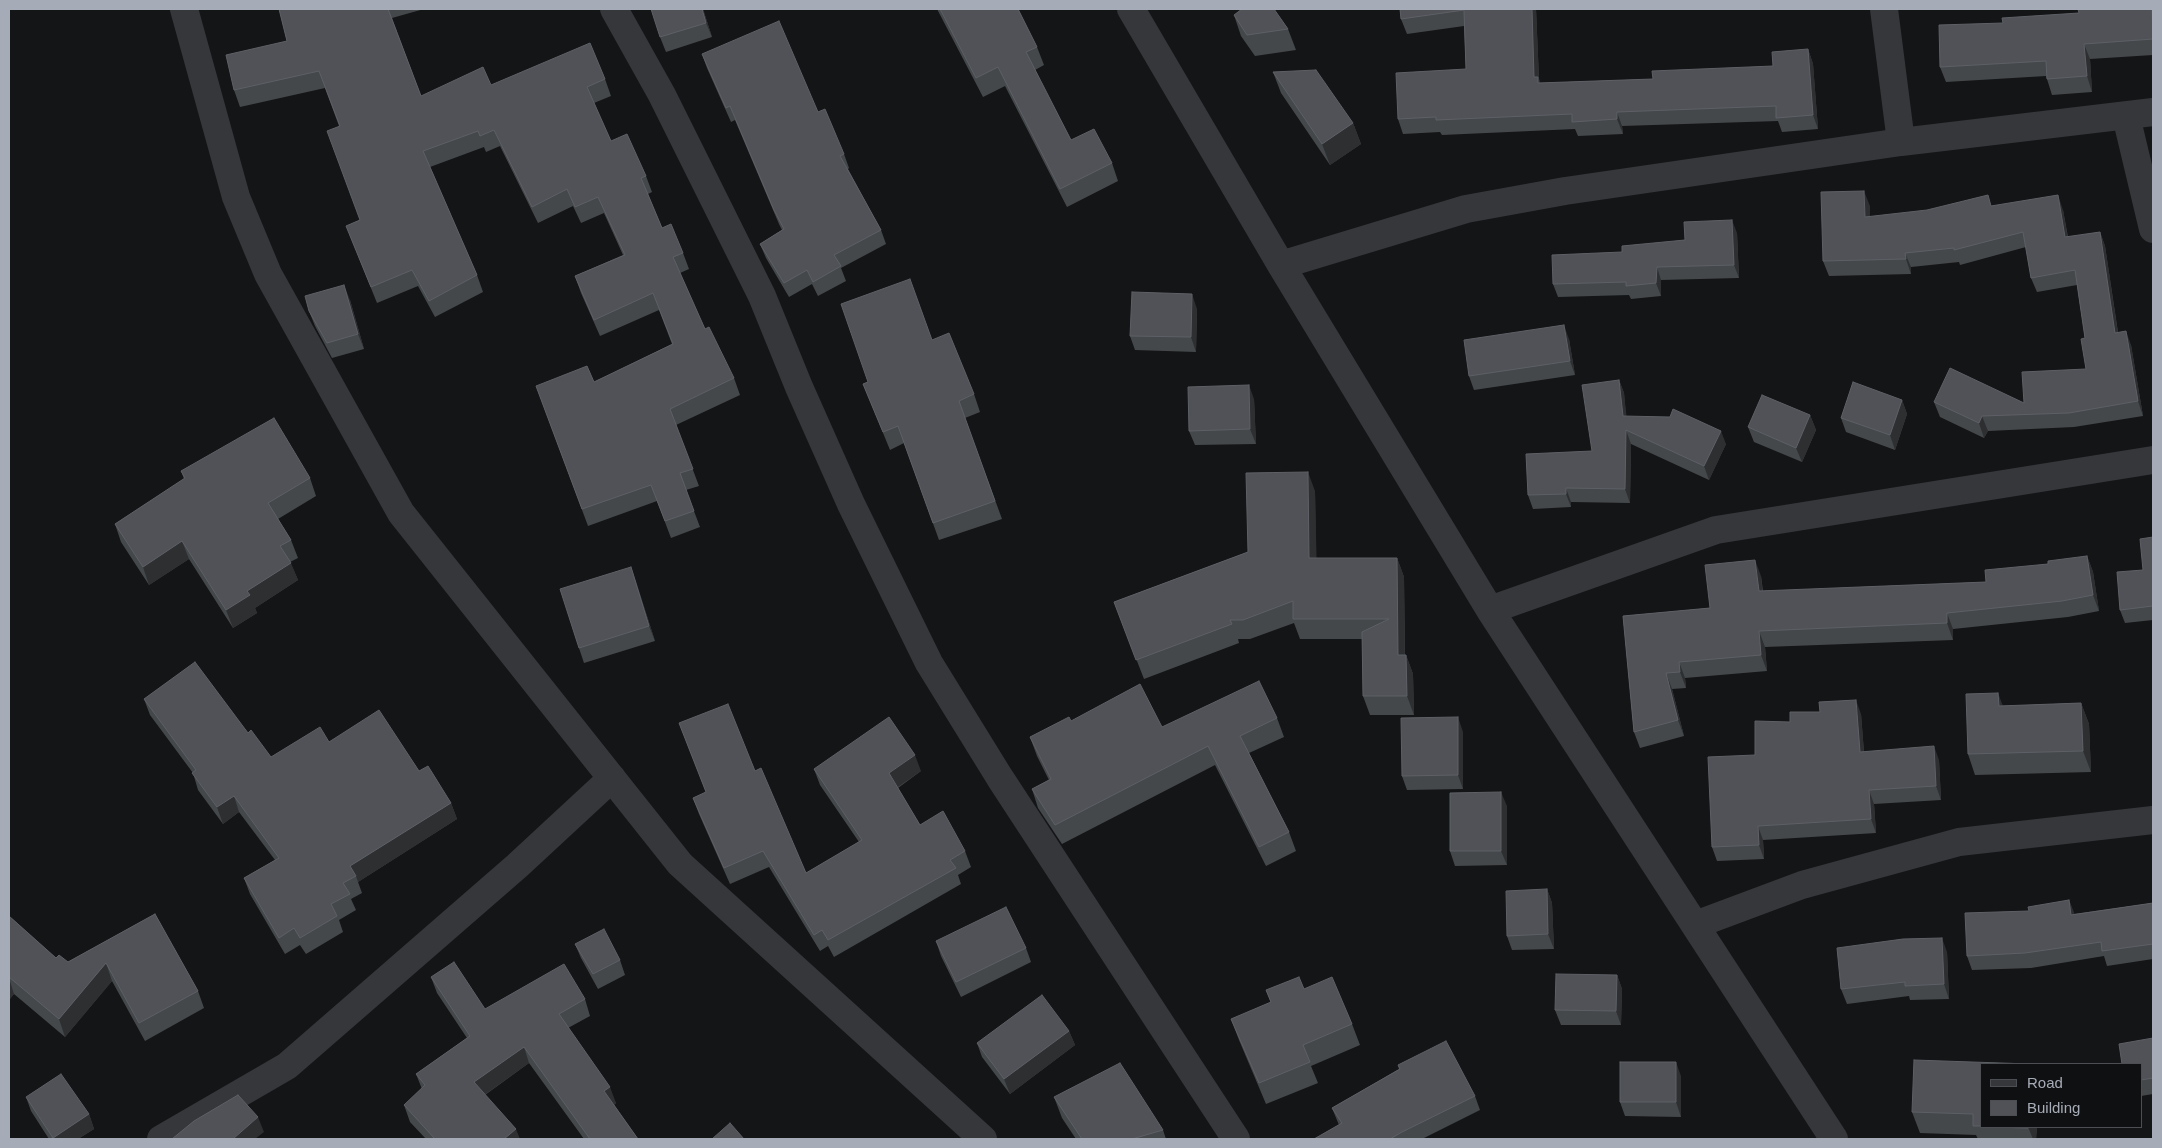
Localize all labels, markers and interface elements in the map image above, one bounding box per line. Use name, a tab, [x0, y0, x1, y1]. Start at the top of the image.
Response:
legend	[1980, 1063, 2142, 1128]
text: Road	[2027, 1074, 2063, 1091]
text: Building	[2027, 1099, 2080, 1116]

